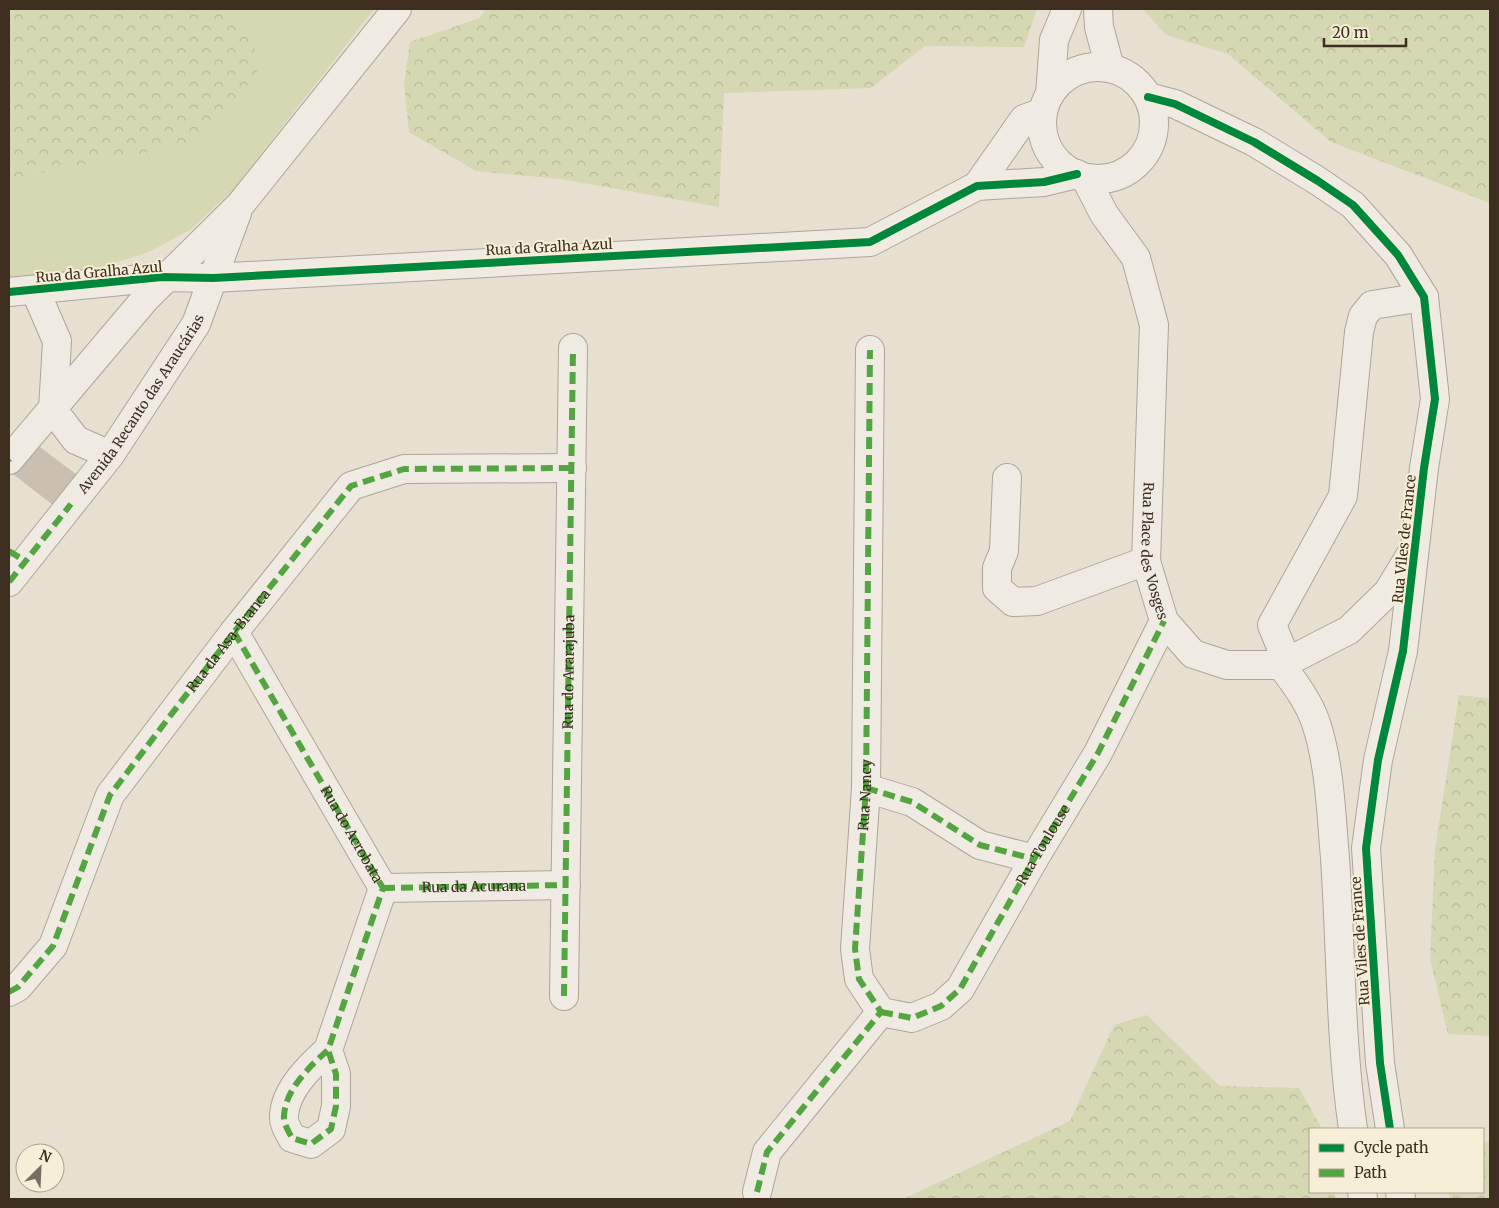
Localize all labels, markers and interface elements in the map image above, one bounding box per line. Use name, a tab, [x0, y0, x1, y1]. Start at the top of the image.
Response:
scale bar	[1324, 15, 1406, 47]
text: 20 m	[1332, 23, 1369, 42]
street label: Rua da Gralha Azul	[485, 235, 614, 259]
street label: Rua da Gralha Azul	[35, 257, 164, 287]
street label: Avenida Recanto das Araucárias	[73, 312, 208, 498]
street label: Rua Viles de France	[1388, 474, 1420, 604]
street label: Rua Place des Vosges	[1137, 482, 1172, 622]
street label: Rua da Asa-Branca	[182, 585, 274, 696]
street label: Rua do Ararajuba	[559, 614, 578, 730]
street label: Rua Nancy	[854, 758, 875, 832]
street label: Rua do Acrobata	[316, 783, 387, 886]
street label: Rua Toulouse	[1012, 801, 1074, 888]
street label: Rua Viles de France	[1347, 876, 1373, 1006]
street label: Rua da Acurana	[422, 877, 527, 896]
legend	[1309, 1128, 1484, 1193]
text: Cycle path	[1354, 1138, 1429, 1157]
north arrow	[15, 1143, 65, 1193]
text: N	[37, 1146, 54, 1167]
text: Path	[1354, 1163, 1387, 1182]

